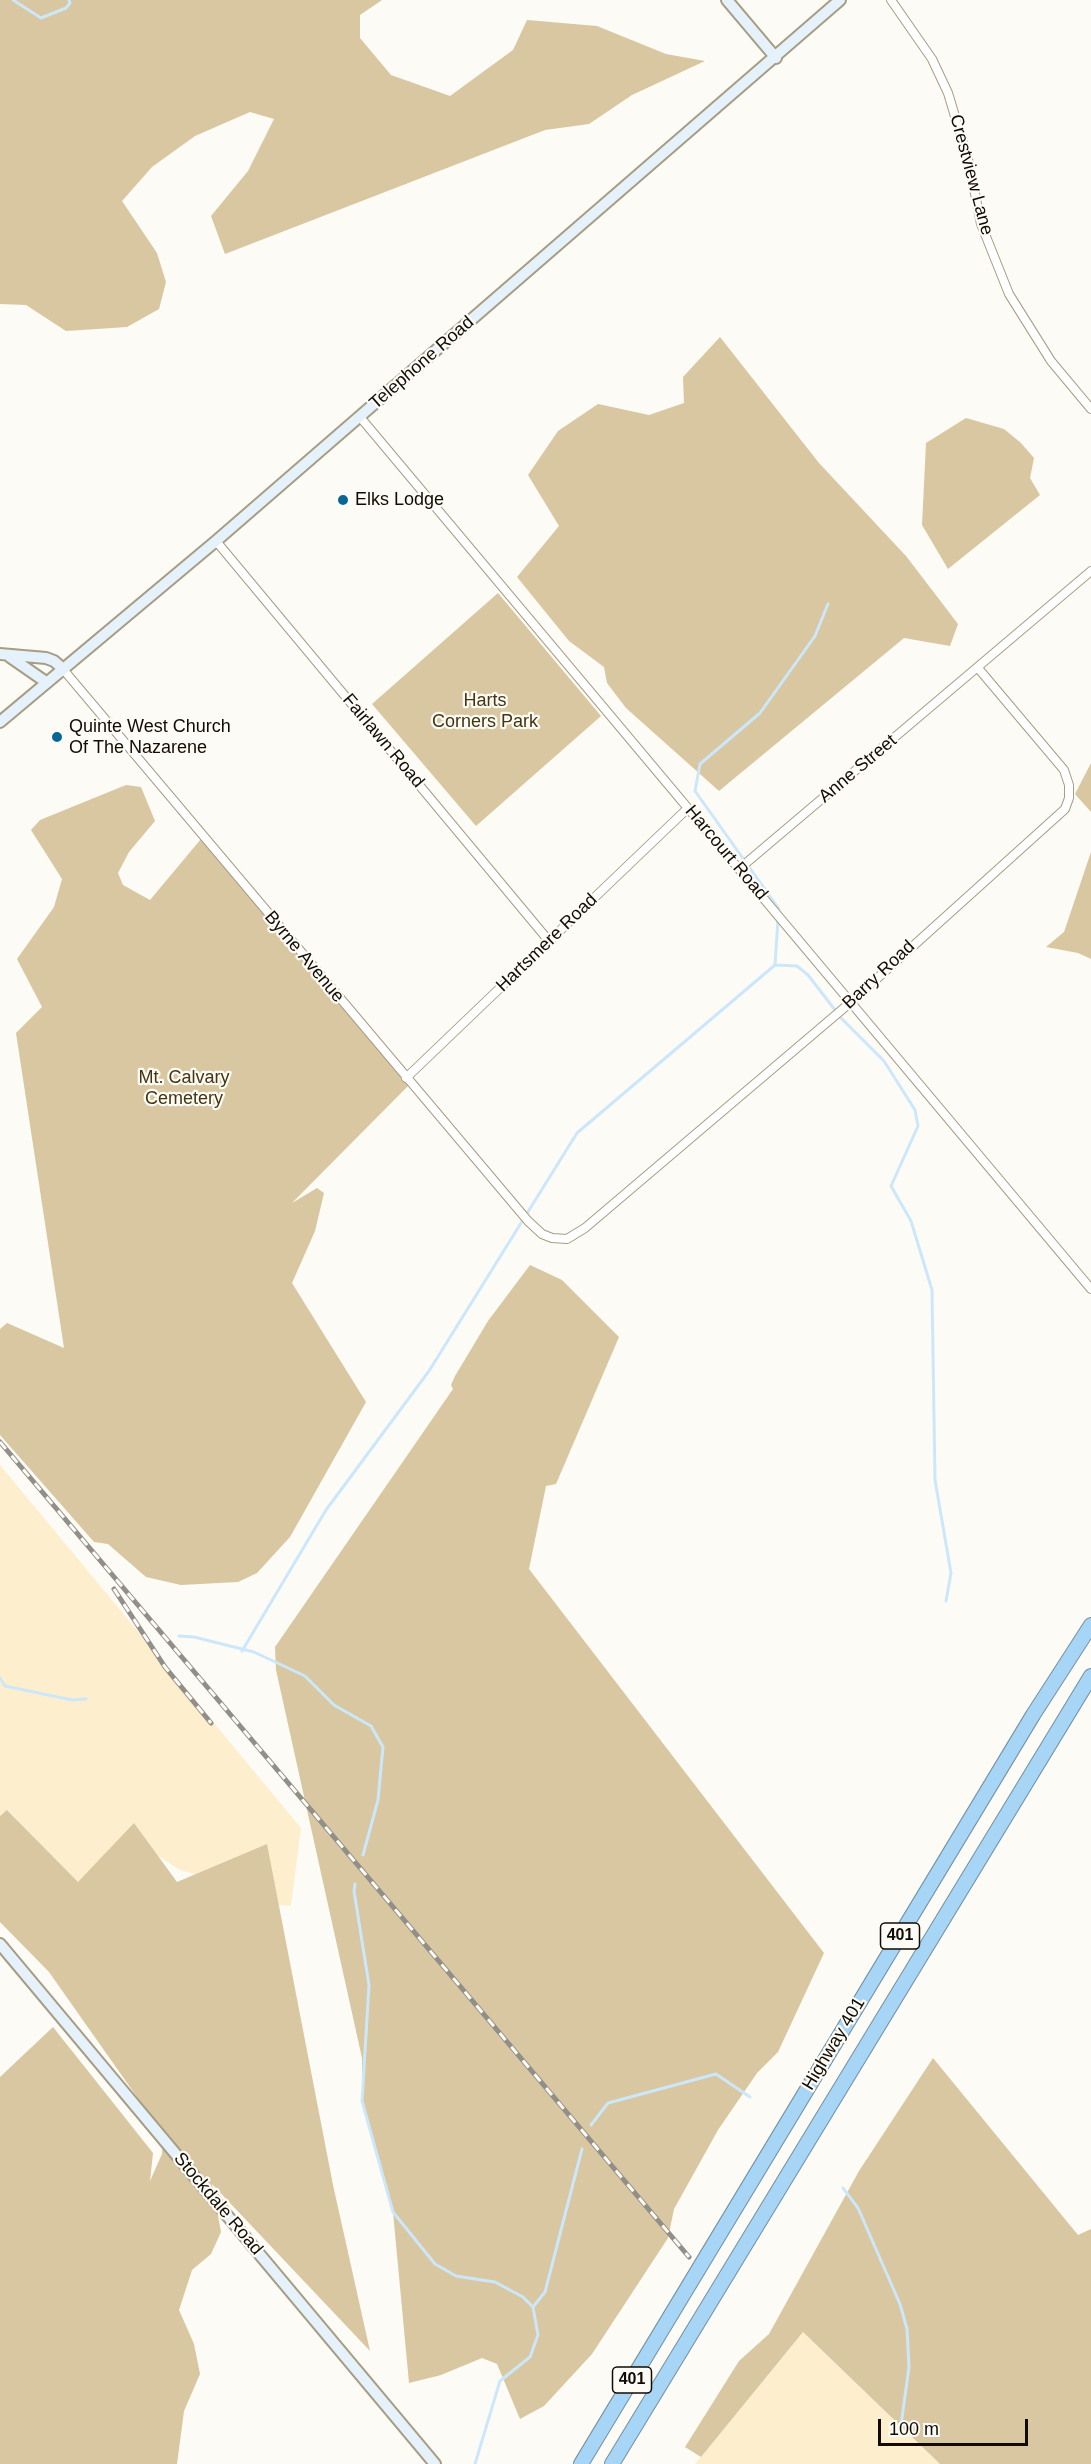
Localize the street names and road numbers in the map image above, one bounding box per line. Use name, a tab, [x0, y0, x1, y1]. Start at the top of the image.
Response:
street label: Crestview Lane	[945, 112, 997, 238]
street label: Telephone Road	[365, 312, 479, 414]
street label: Fairlawn Road	[337, 690, 429, 792]
street label: Anne Street	[815, 730, 901, 808]
street label: Harcourt Road	[680, 801, 772, 905]
street label: Hartsmere Road	[492, 889, 602, 997]
street label: Byrne Avenue	[259, 907, 349, 1007]
street label: Barry Road	[838, 936, 920, 1014]
road number: 401	[880, 1923, 920, 1949]
street label: Highway 401	[798, 1994, 870, 2094]
street label: Stockdale Road	[169, 2148, 267, 2260]
road number: 401	[612, 2367, 652, 2393]

